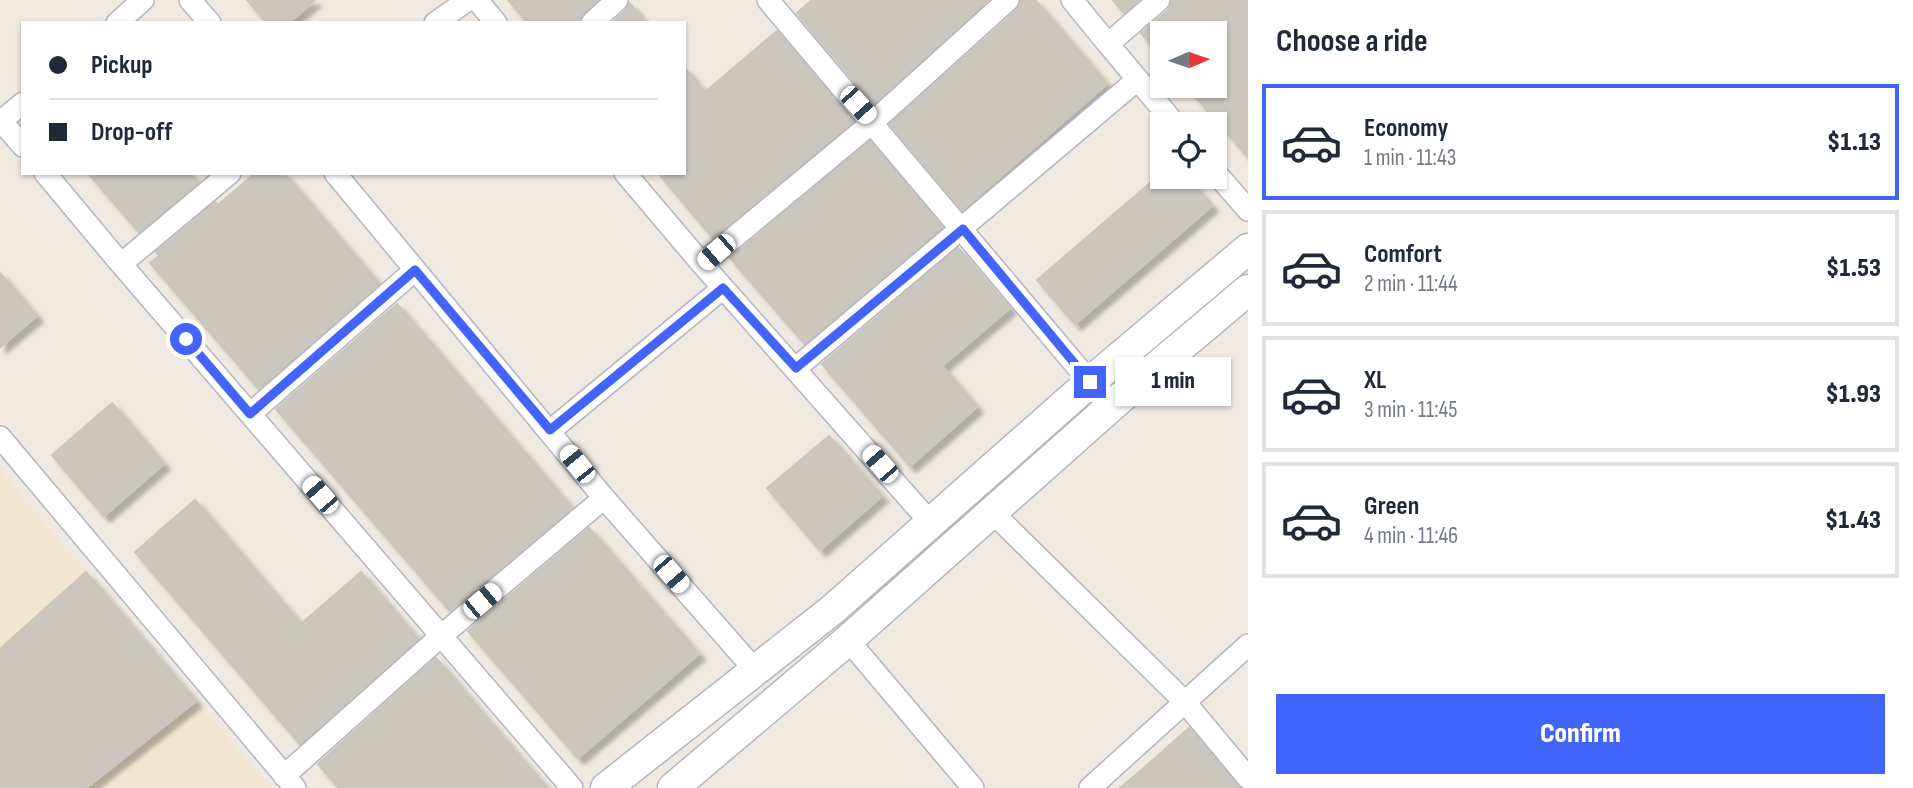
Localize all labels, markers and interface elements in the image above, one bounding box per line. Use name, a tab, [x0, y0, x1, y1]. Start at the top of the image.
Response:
north arrow	[1150, 21, 1227, 98]
map controls	[1150, 21, 1227, 189]
text: Choose a ride	[1276, 22, 1428, 61]
text: Pickup	[91, 50, 153, 81]
car	[837, 82, 880, 128]
icon: car	[1280, 111, 1343, 174]
button: locate	[1150, 112, 1227, 189]
text: Economy	[1364, 113, 1448, 144]
text: Drop-off	[91, 117, 172, 148]
text: $1.13	[1827, 127, 1881, 158]
text: 1 min · 11:43	[1364, 144, 1456, 172]
car	[694, 230, 739, 274]
icon: car	[1280, 237, 1343, 300]
text: Comfort	[1364, 239, 1442, 270]
text: $1.53	[1826, 253, 1881, 284]
text: 2 min · 11:44	[1364, 270, 1458, 298]
route start	[170, 323, 202, 355]
callout: 1 min	[1114, 358, 1230, 406]
icon: car	[1280, 363, 1343, 426]
text: XL	[1364, 365, 1386, 396]
route end	[1074, 366, 1106, 398]
text: 1 min	[1151, 367, 1195, 395]
text: $1.93	[1826, 379, 1881, 410]
text: 3 min · 11:45	[1364, 396, 1457, 424]
car	[556, 441, 599, 487]
car	[859, 441, 902, 487]
car	[299, 472, 342, 518]
icon: car	[1280, 489, 1343, 552]
text: Green	[1364, 491, 1419, 522]
text: $1.43	[1825, 505, 1881, 536]
text: 4 min · 11:46	[1364, 522, 1458, 550]
car	[650, 551, 693, 597]
car	[460, 579, 505, 623]
button: Confirm	[1276, 694, 1885, 774]

